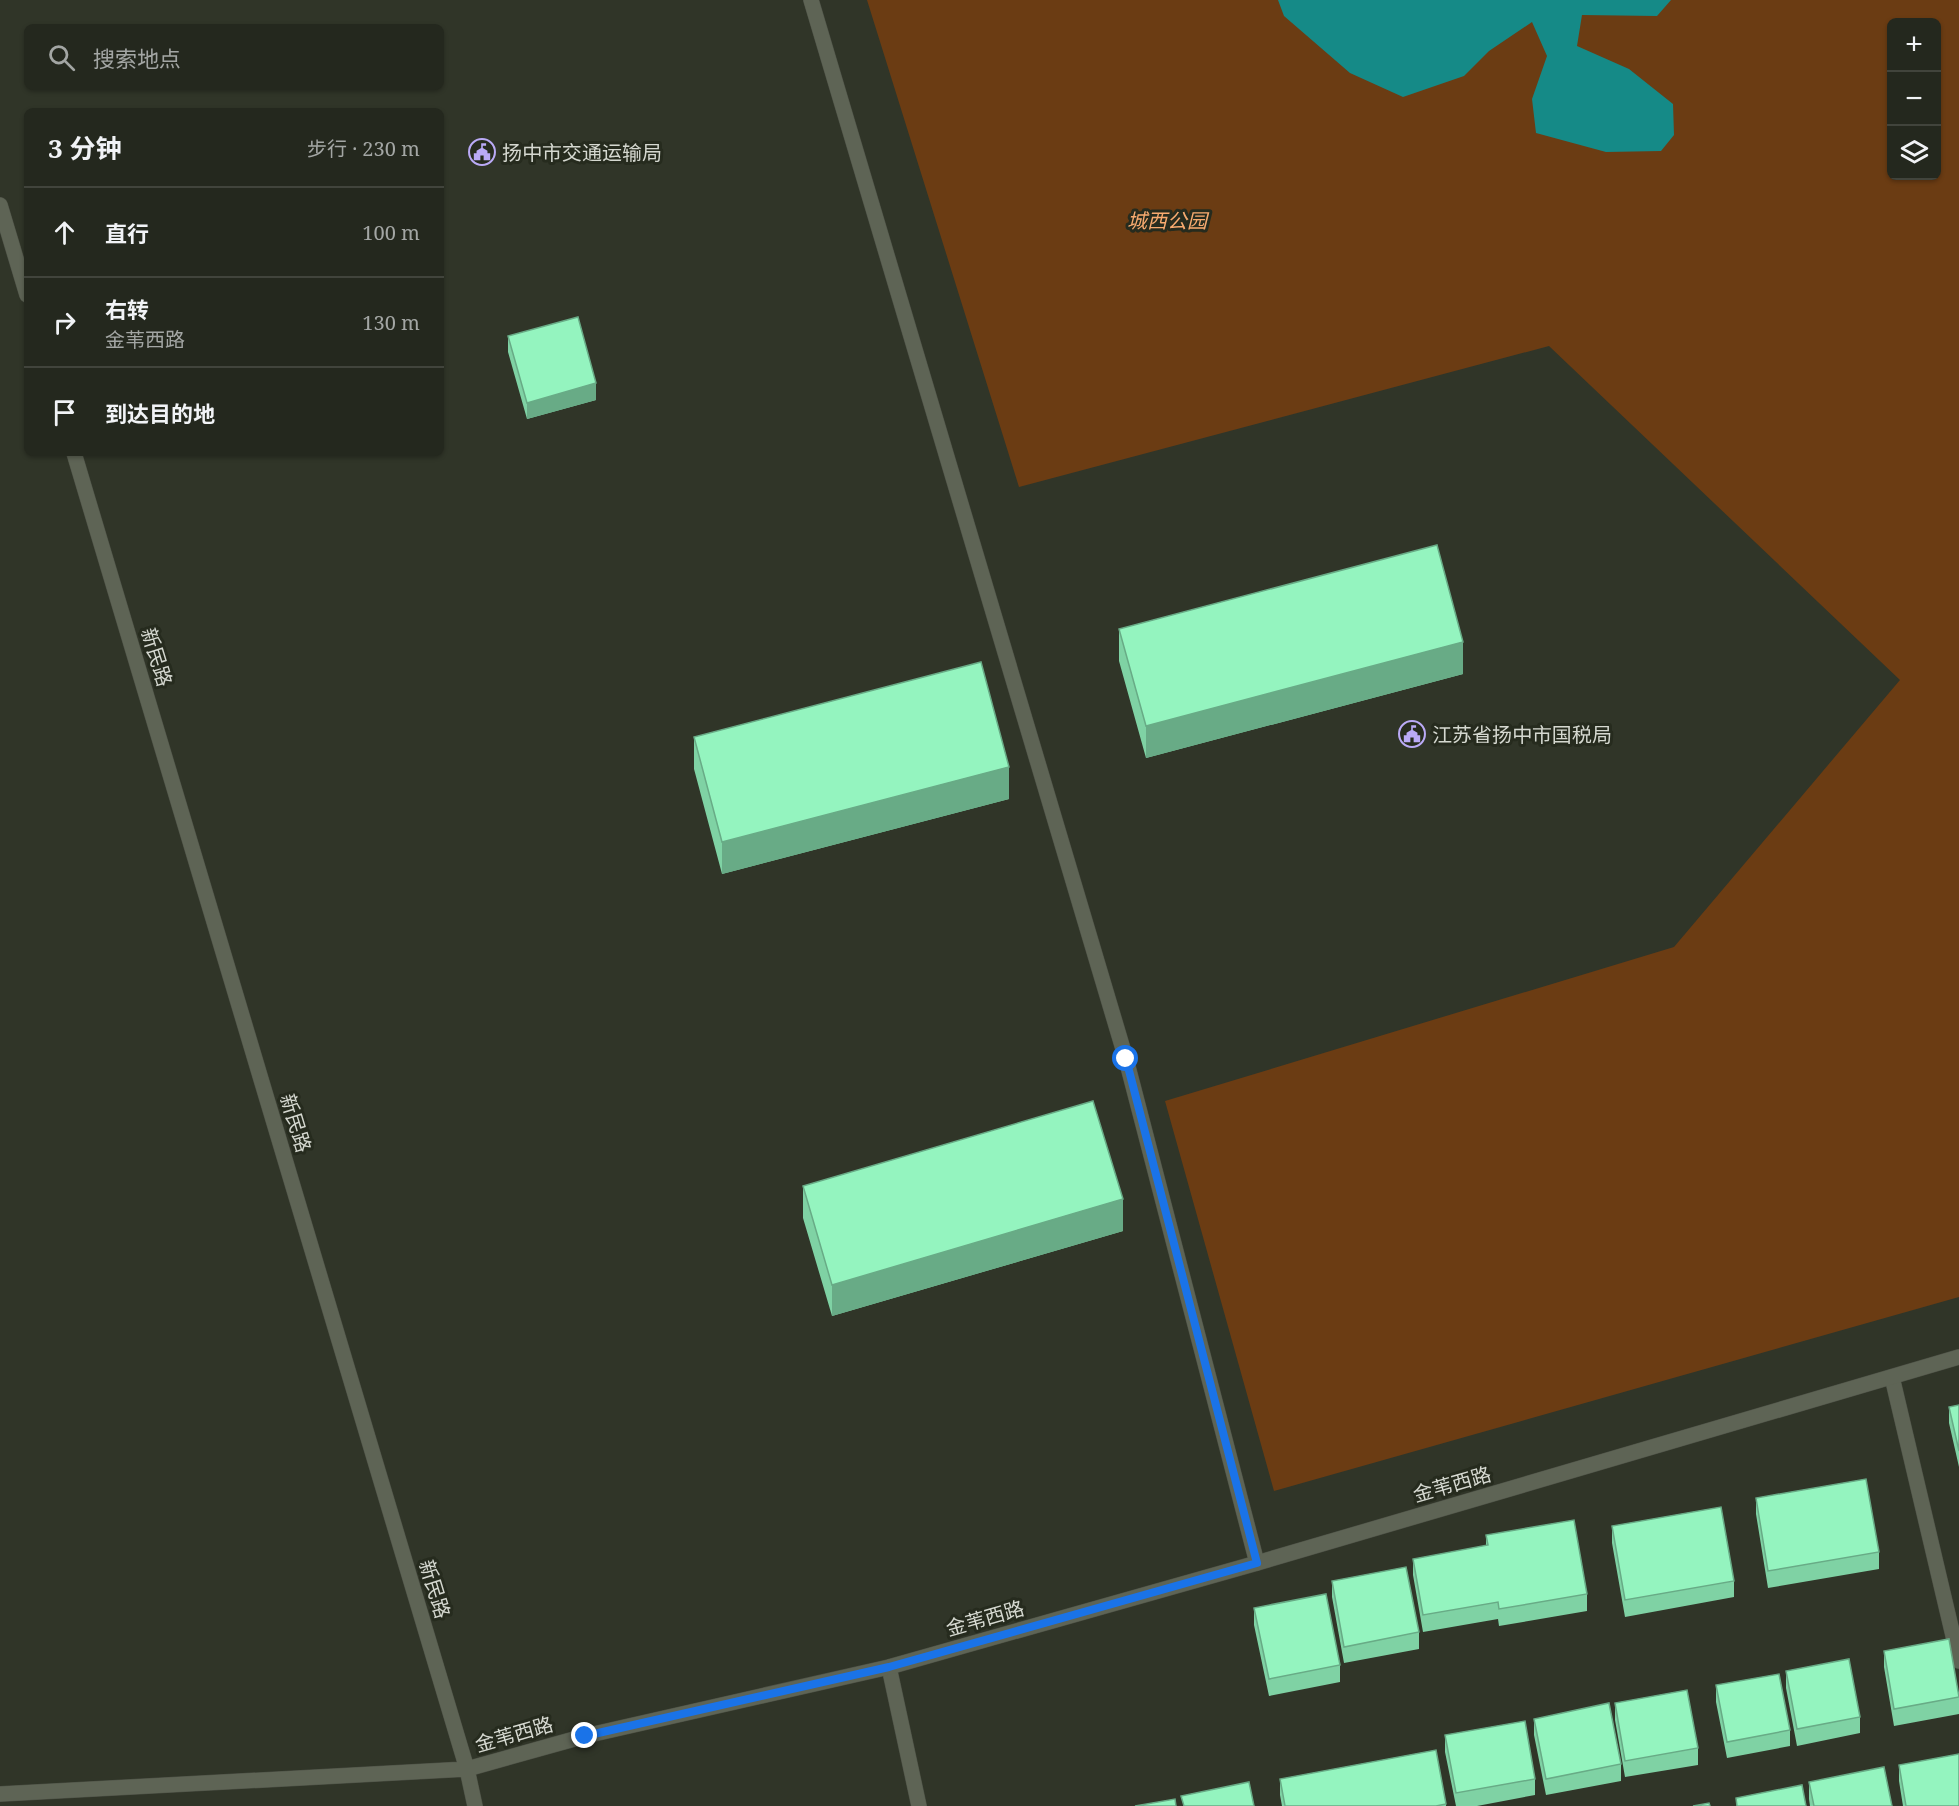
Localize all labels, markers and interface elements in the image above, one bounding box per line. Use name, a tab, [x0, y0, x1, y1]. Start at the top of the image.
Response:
map controls	[1887, 18, 1941, 180]
button: +	[1887, 18, 1941, 72]
search box	[24, 24, 444, 90]
icon: search	[45, 41, 78, 74]
text: 搜索地点	[93, 43, 181, 73]
button: −	[1887, 72, 1941, 126]
button: layers	[1887, 126, 1941, 180]
text: 3 分钟	[48, 130, 121, 166]
text: 步行 · 230 m	[307, 135, 420, 162]
public building icon: 扬中市交通运输局	[467, 137, 497, 167]
place label: 扬中市交通运输局	[502, 139, 662, 166]
park label: 城西公园	[1127, 207, 1210, 234]
icon: ahead	[48, 216, 81, 249]
text: 直行	[105, 218, 149, 248]
text: 100 m	[362, 219, 420, 246]
text: 右转	[105, 294, 149, 324]
icon: right	[48, 306, 81, 339]
text: 130 m	[362, 309, 420, 336]
text: 金苇西路	[105, 326, 185, 353]
icon: arrive	[48, 396, 81, 429]
text: 到达目的地	[105, 398, 215, 428]
street label: 新民路	[135, 624, 179, 690]
public building icon: 江苏省扬中市国税局	[1397, 719, 1427, 749]
place label: 江苏省扬中市国税局	[1432, 721, 1612, 748]
route start	[1112, 1045, 1138, 1071]
street label: 新民路	[274, 1090, 318, 1156]
street label: 金苇西路	[1410, 1460, 1494, 1508]
street label: 新民路	[413, 1556, 457, 1622]
street label: 金苇西路	[943, 1594, 1027, 1642]
street label: 金苇西路	[472, 1710, 556, 1758]
route end	[571, 1722, 597, 1748]

